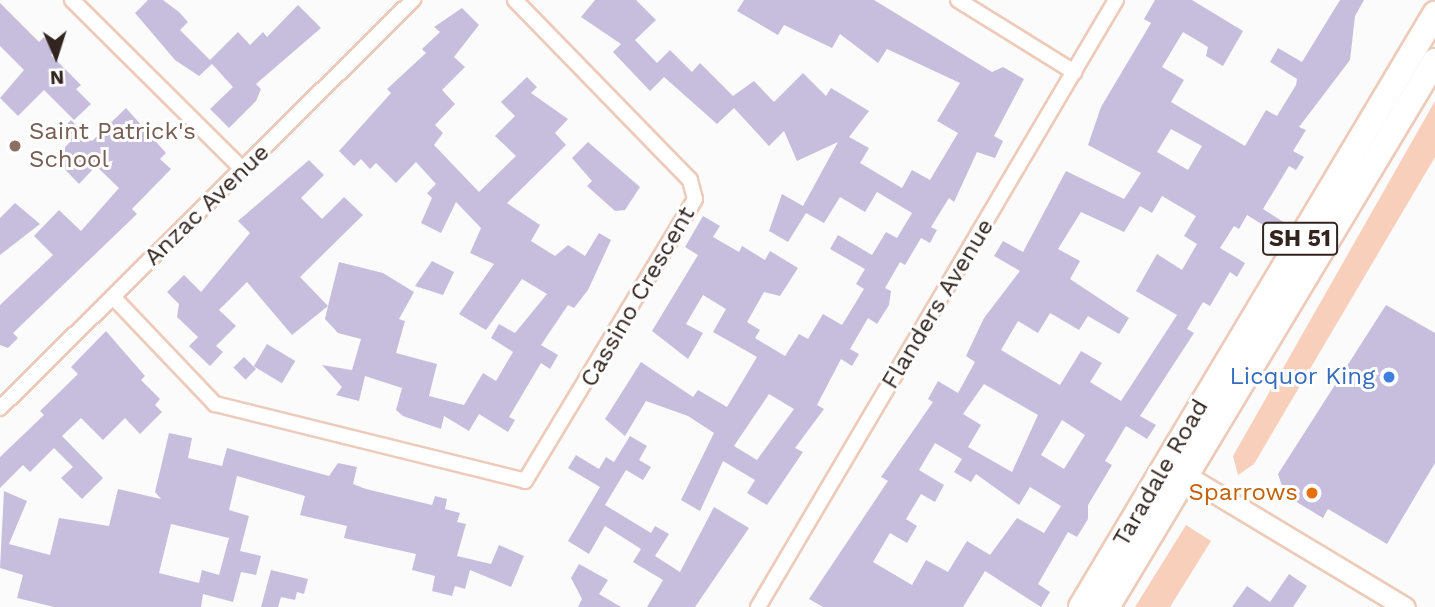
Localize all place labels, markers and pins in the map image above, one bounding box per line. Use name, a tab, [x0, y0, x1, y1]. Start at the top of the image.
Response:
place label: Saint Patrick's School	[29, 118, 196, 174]
marker: Saint Patrick's School	[7, 138, 23, 154]
place label: Licquor King	[1229, 363, 1375, 391]
marker: Licquor King	[1381, 369, 1397, 385]
place label: Sparrows	[1188, 479, 1298, 507]
marker: Sparrows	[1304, 485, 1320, 501]

